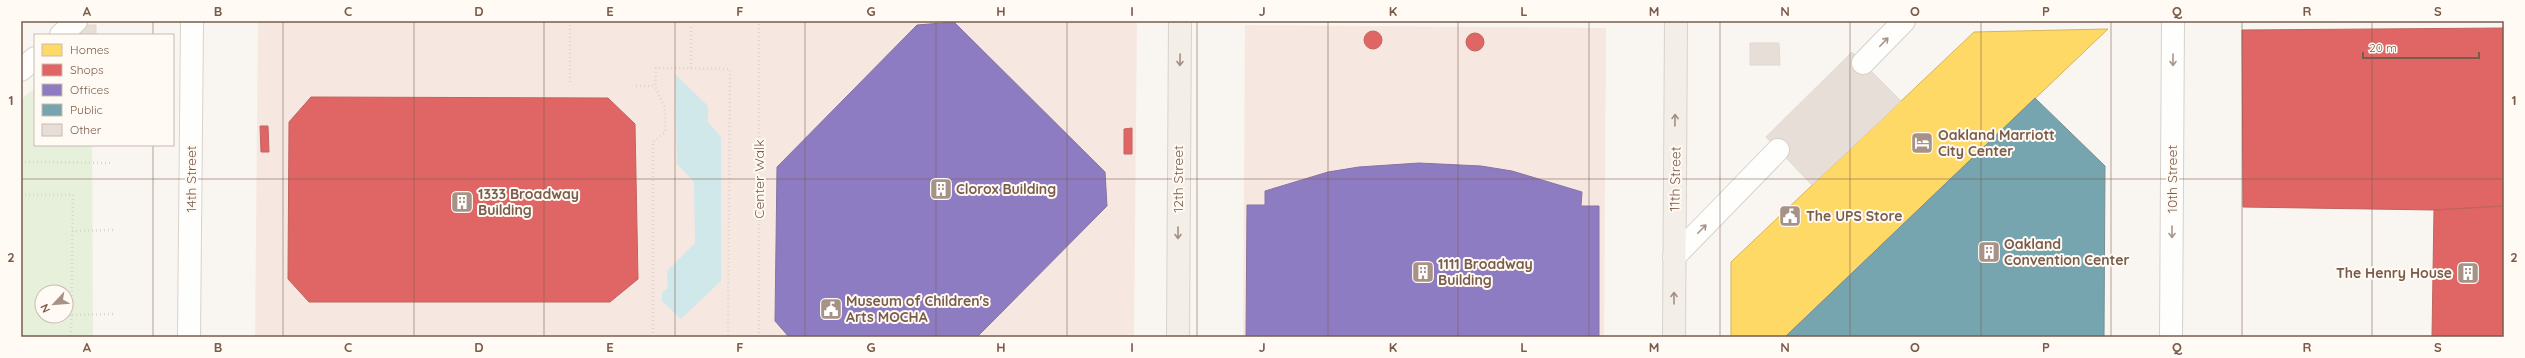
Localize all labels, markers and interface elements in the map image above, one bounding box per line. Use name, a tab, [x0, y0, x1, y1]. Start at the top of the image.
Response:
text: A	[83, 3, 92, 19]
text: B	[214, 3, 222, 19]
text: C	[344, 3, 352, 19]
text: D	[474, 3, 484, 19]
text: E	[606, 3, 614, 19]
text: F	[736, 3, 744, 19]
text: G	[866, 3, 876, 19]
text: H	[996, 3, 1006, 19]
text: I	[1130, 3, 1134, 19]
text: J	[1258, 3, 1266, 19]
text: K	[1389, 3, 1398, 19]
text: L	[1520, 3, 1528, 19]
text: M	[1649, 3, 1659, 19]
text: N	[1780, 3, 1790, 19]
text: O	[1910, 3, 1920, 19]
text: P	[2042, 3, 2050, 19]
text: Q	[2172, 3, 2183, 19]
text: R	[2303, 3, 2312, 19]
text: S	[2434, 3, 2442, 19]
legend	[34, 34, 174, 146]
scale bar	[2363, 34, 2479, 60]
one-way arrow	[1879, 37, 1888, 47]
text: 20 m	[2369, 40, 2397, 55]
text: Homes	[70, 42, 110, 57]
one-way arrow	[1176, 53, 1184, 66]
one-way arrow	[2169, 53, 2177, 66]
text: Shops	[70, 62, 104, 77]
text: Offices	[70, 82, 109, 97]
text: 1	[8, 92, 14, 108]
text: 1	[2511, 92, 2517, 108]
text: Public	[70, 102, 103, 117]
one-way arrow	[1671, 114, 1679, 127]
text: Other	[70, 122, 102, 137]
place label: Oakland Marriott City Center	[1938, 126, 2055, 160]
hotel icon: Oakland Marriott City Center	[1909, 130, 1935, 156]
street label: Center Walk	[750, 139, 768, 219]
street label: 14th Street	[182, 145, 200, 213]
street label: 12th Street	[1169, 145, 1187, 213]
street label: 10th Street	[2163, 145, 2181, 213]
street label: 11th Street	[1665, 146, 1685, 212]
building icon: Clorox Building	[928, 176, 954, 202]
place label: Clorox Building	[956, 180, 1056, 198]
place label: 1333 Broadway Building	[478, 185, 579, 219]
building icon: 1333 Broadway Building	[449, 189, 475, 215]
public building icon: The UPS Store	[1777, 203, 1803, 229]
place label: The UPS Store	[1806, 207, 1903, 225]
one-way arrow	[1697, 224, 1707, 234]
one-way arrow	[2168, 225, 2175, 238]
one-way arrow	[1174, 226, 1182, 239]
place label: Oakland Convention Center	[2004, 235, 2130, 269]
building icon: Oakland Convention Center	[1976, 239, 2002, 265]
text: 2	[7, 249, 15, 265]
text: 2	[2510, 249, 2518, 265]
place label: 1111 Broadway Building	[1438, 255, 1533, 289]
building icon: 1111 Broadway Building	[1410, 259, 1436, 285]
building icon: The Henry House	[2455, 260, 2481, 286]
place label: The Henry House	[2336, 264, 2452, 282]
north arrow	[34, 284, 74, 324]
place label: Museum of Children's Arts MOCHA	[846, 292, 990, 326]
one-way arrow	[1670, 292, 1678, 305]
public building icon: Museum of Children's Arts MOCHA	[818, 296, 844, 322]
text: N	[37, 302, 53, 315]
text: A	[83, 339, 92, 355]
text: B	[214, 339, 222, 355]
text: C	[344, 339, 352, 355]
text: D	[474, 339, 484, 355]
text: E	[606, 339, 614, 355]
text: F	[736, 339, 744, 355]
text: G	[866, 339, 876, 355]
text: H	[996, 339, 1006, 355]
text: I	[1130, 339, 1134, 355]
text: J	[1258, 339, 1266, 355]
text: K	[1389, 339, 1398, 355]
text: L	[1520, 339, 1528, 355]
text: M	[1649, 339, 1659, 355]
text: N	[1780, 339, 1790, 355]
text: O	[1910, 339, 1920, 355]
text: P	[2042, 339, 2050, 355]
text: Q	[2172, 339, 2183, 355]
text: R	[2303, 339, 2312, 355]
text: S	[2434, 339, 2442, 355]

